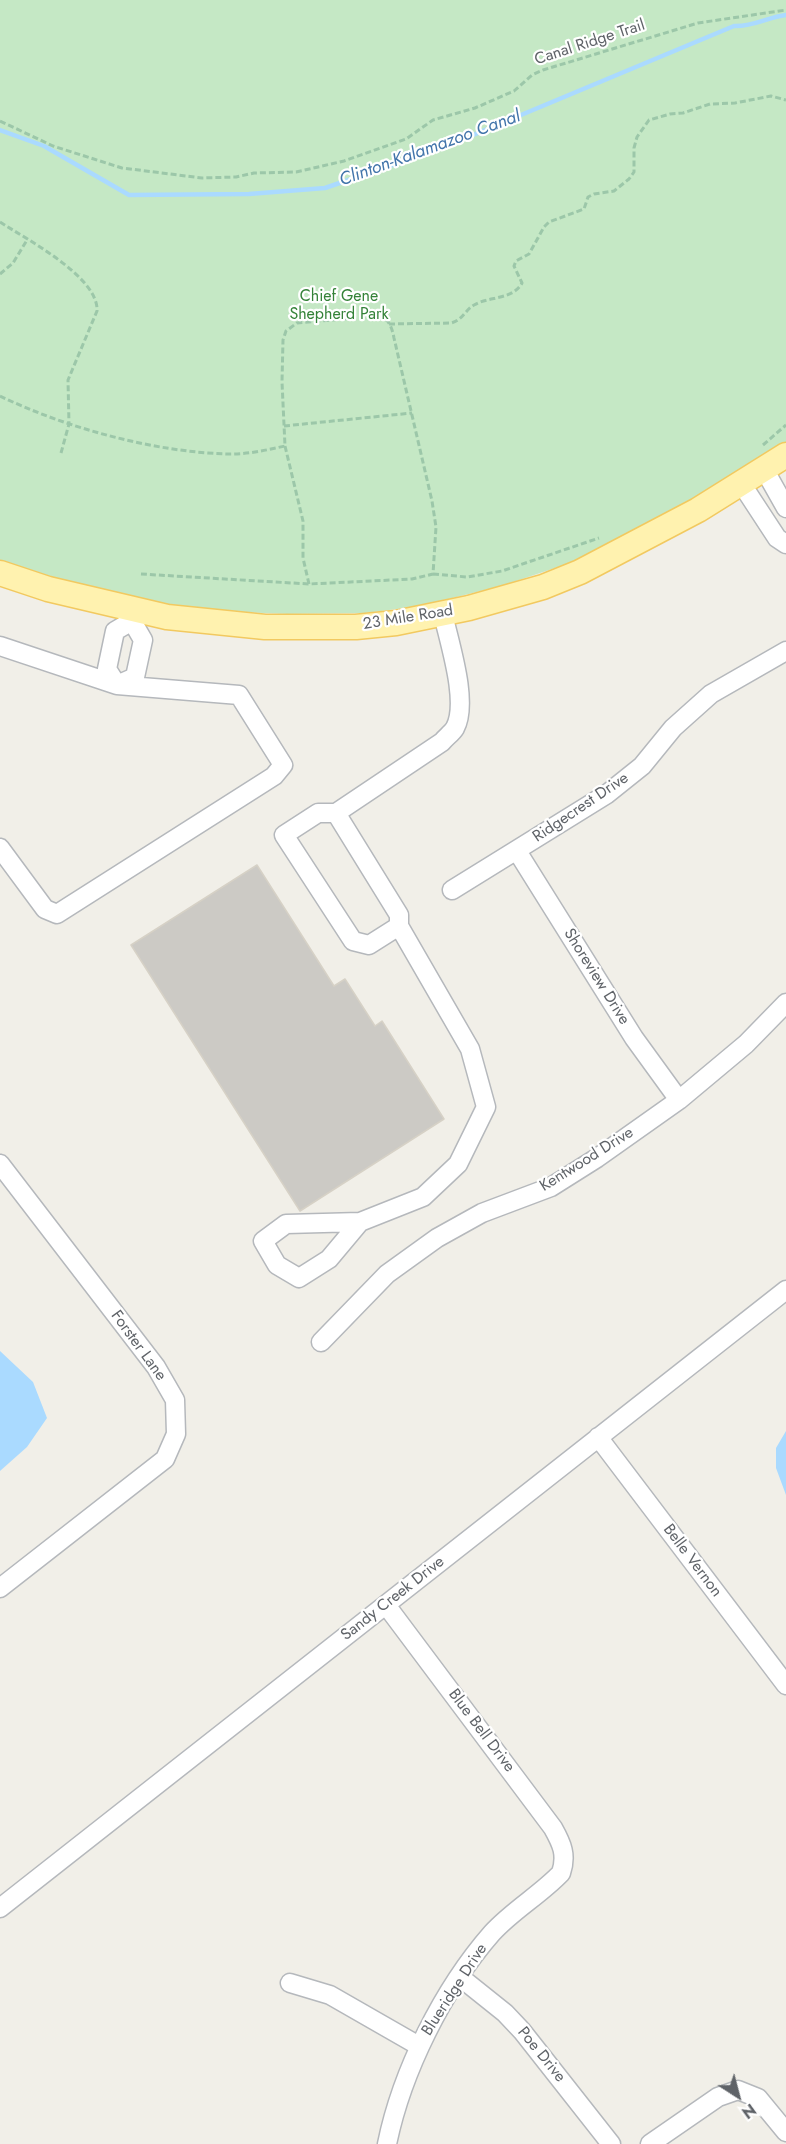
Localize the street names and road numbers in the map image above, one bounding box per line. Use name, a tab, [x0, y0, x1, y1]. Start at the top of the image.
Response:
street label: Canal Ridge Trail	[532, 16, 648, 70]
street label: 23 Mile Road	[362, 601, 454, 635]
street label: Ridgecrest Drive	[529, 769, 633, 847]
street label: Shoreview Drive	[559, 925, 633, 1029]
street label: Kentwood Drive	[537, 1124, 637, 1196]
street label: Forster Lane	[106, 1307, 170, 1385]
street label: Belle Vernon	[658, 1521, 726, 1601]
street label: Sandy Creek Drive	[337, 1553, 449, 1645]
street label: Blue Bell Drive	[444, 1686, 518, 1776]
street label: Blueridge Drive	[418, 1940, 492, 2040]
street label: Poe Drive	[513, 2023, 569, 2087]

